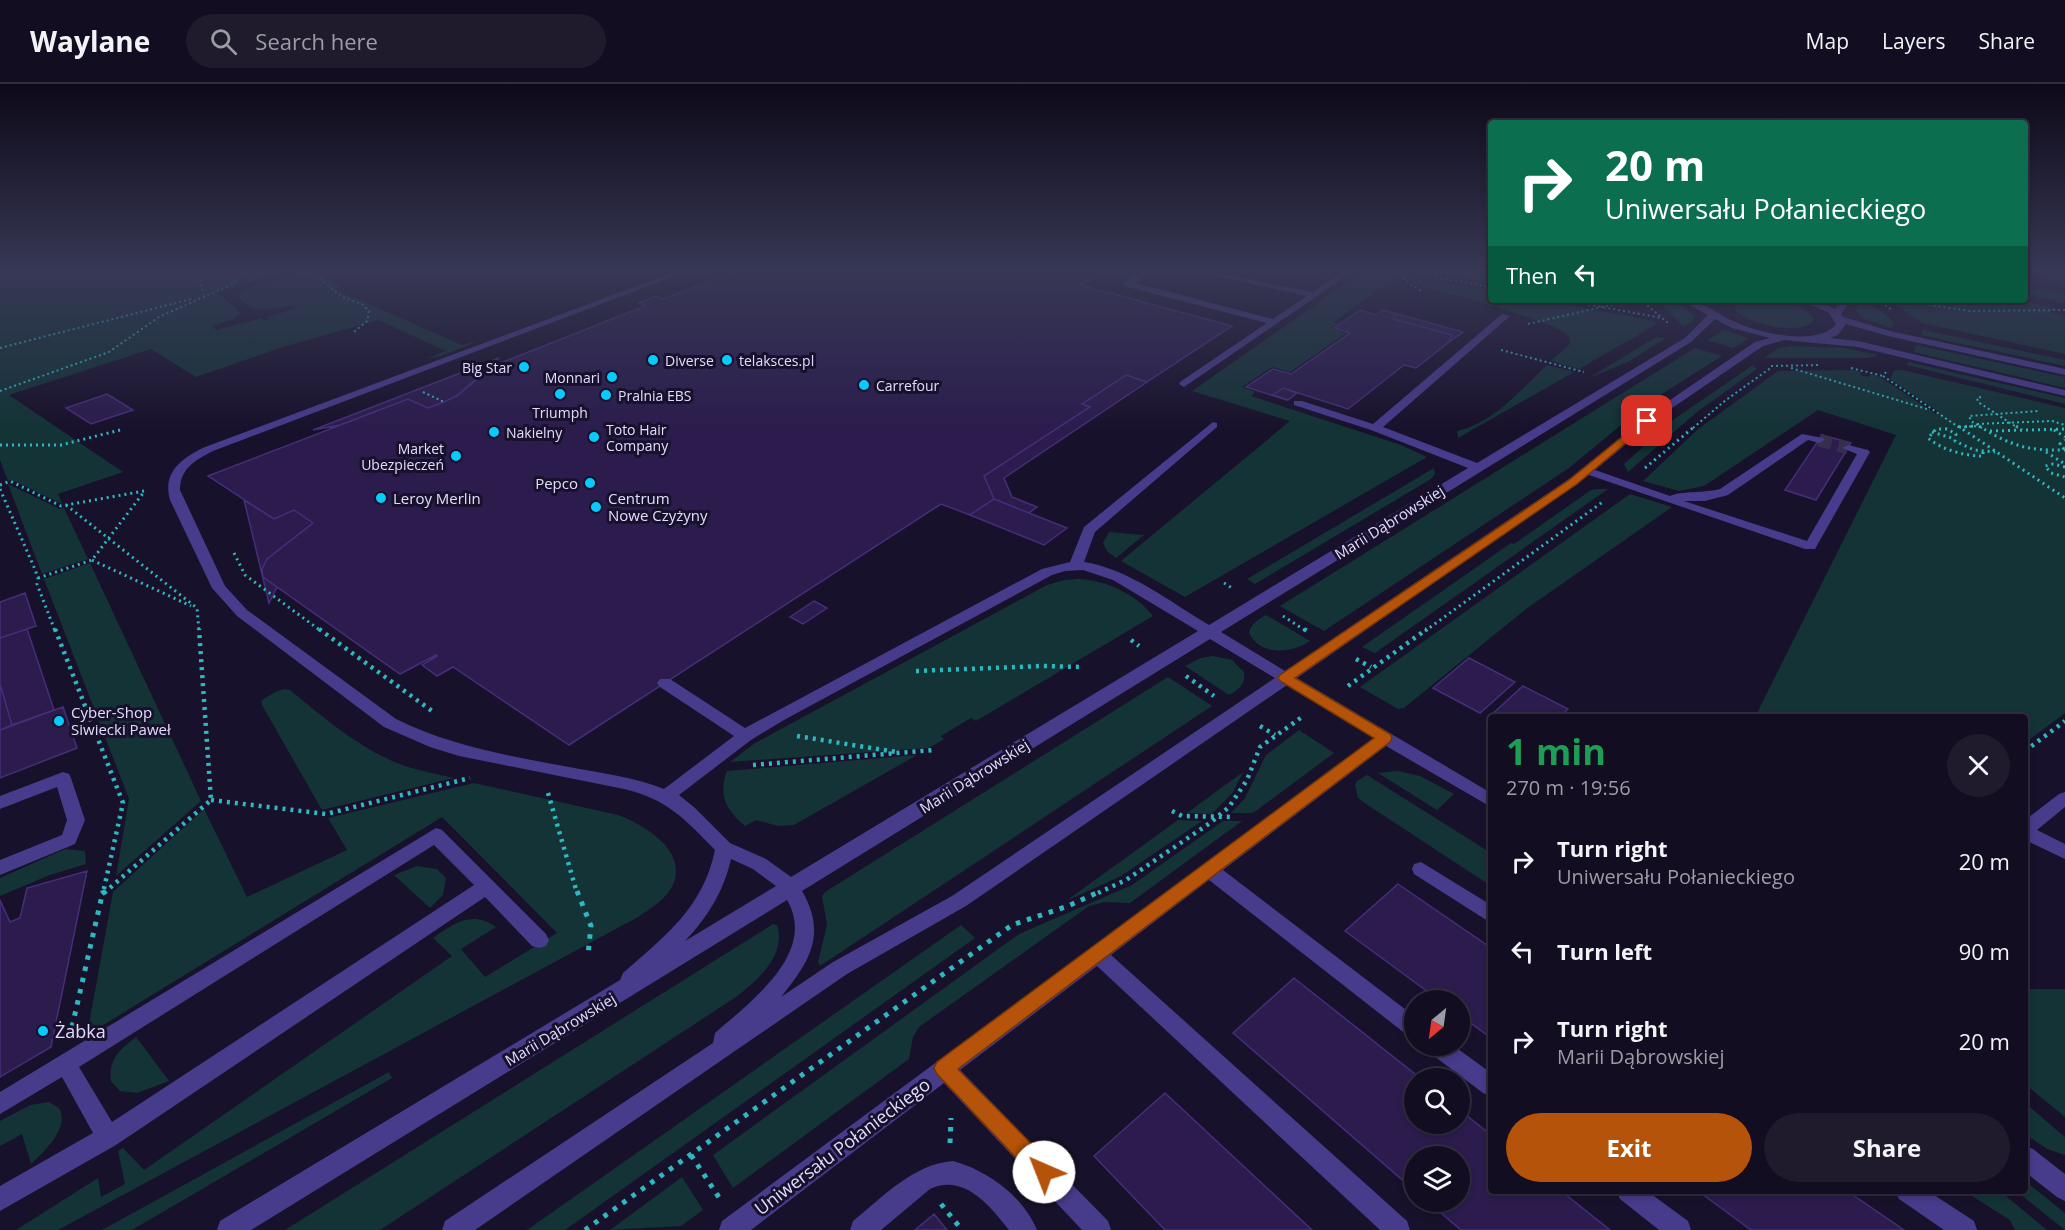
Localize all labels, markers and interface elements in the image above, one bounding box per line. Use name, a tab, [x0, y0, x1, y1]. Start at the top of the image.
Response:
search box	[186, 14, 606, 68]
text: Waylane	[30, 22, 150, 60]
icon: search	[207, 25, 240, 58]
text: Search here	[255, 26, 378, 56]
text: Map	[1806, 27, 1849, 55]
text: Layers	[1882, 27, 1946, 55]
text: Share	[1979, 27, 2035, 55]
text: 20 m	[1605, 136, 1705, 193]
icon: right	[1506, 144, 1584, 222]
text: Uniwersału Połanieckiego	[1605, 190, 1926, 227]
icon: left	[1569, 258, 1602, 291]
text: Then	[1506, 260, 1557, 290]
place label: Diverse	[665, 351, 714, 370]
place label: telaksces.pl	[739, 351, 814, 370]
marker: Diverse	[646, 353, 660, 367]
marker: telaksces.pl	[720, 353, 734, 367]
place label: Big Star	[462, 358, 512, 377]
marker: Big Star	[517, 360, 531, 374]
place label: Monnari	[545, 368, 600, 387]
marker: Monnari	[605, 370, 619, 384]
place label: Carrefour	[876, 376, 940, 395]
marker: Carrefour	[857, 378, 871, 392]
place label: Pralnia EBS	[618, 386, 692, 405]
marker: Triumph	[553, 387, 567, 401]
marker: Pralnia EBS	[599, 388, 613, 402]
pin	[1621, 395, 1672, 446]
place label: Triumph	[532, 403, 588, 422]
icon: arrive	[1630, 404, 1663, 437]
place label: Toto Hair Company	[606, 420, 669, 455]
place label: Nakielny	[506, 423, 563, 442]
marker: Nakielny	[487, 425, 501, 439]
marker: Toto Hair Company	[587, 430, 601, 444]
place label: Market Ubezpieczeń	[361, 439, 444, 474]
marker: Market Ubezpieczeń	[449, 449, 463, 463]
place label: Pepco	[535, 473, 578, 493]
marker: Pepco	[583, 476, 597, 490]
street label: Marii Dąbrowskiej	[1330, 480, 1448, 564]
place label: Leroy Merlin	[393, 488, 481, 508]
place label: Centrum Nowe Czyżyny	[608, 488, 708, 525]
marker: Leroy Merlin	[374, 491, 388, 505]
marker: Centrum Nowe Czyżyny	[589, 500, 603, 514]
place label: Cyber-Shop Siwiecki Paweł	[71, 702, 171, 739]
marker: Cyber-Shop Siwiecki Paweł	[52, 714, 66, 728]
text: 1 min	[1506, 727, 1606, 776]
street label: Marii Dąbrowskiej	[915, 734, 1033, 818]
button: close	[1947, 734, 2010, 797]
text: 270 m · 19:56	[1506, 774, 1631, 801]
text: Turn right	[1557, 833, 1668, 863]
icon: right	[1506, 845, 1539, 878]
text: 20 m	[1959, 846, 2010, 876]
text: Uniwersału Połanieckiego	[1557, 863, 1795, 890]
icon: left	[1506, 935, 1539, 968]
text: Turn left	[1557, 936, 1652, 966]
text: 90 m	[1959, 936, 2010, 966]
street label: Marii Dąbrowskiej	[501, 988, 619, 1070]
north arrow	[1404, 990, 1470, 1056]
map controls	[1404, 990, 1470, 1212]
text: Turn right	[1557, 1013, 1668, 1043]
place label: Żabka	[55, 1019, 106, 1043]
marker: Żabka	[36, 1024, 50, 1038]
icon: right	[1506, 1025, 1539, 1058]
text: 20 m	[1959, 1026, 2010, 1056]
text: Marii Dąbrowskiej	[1557, 1043, 1725, 1070]
button: search	[1404, 1068, 1470, 1134]
street label: Uniwersału Połanieckiego	[749, 1072, 935, 1220]
button: Exit	[1506, 1113, 1752, 1182]
button: Share	[1764, 1113, 2010, 1182]
position arrow	[1012, 1140, 1076, 1204]
button: layers	[1404, 1146, 1470, 1212]

